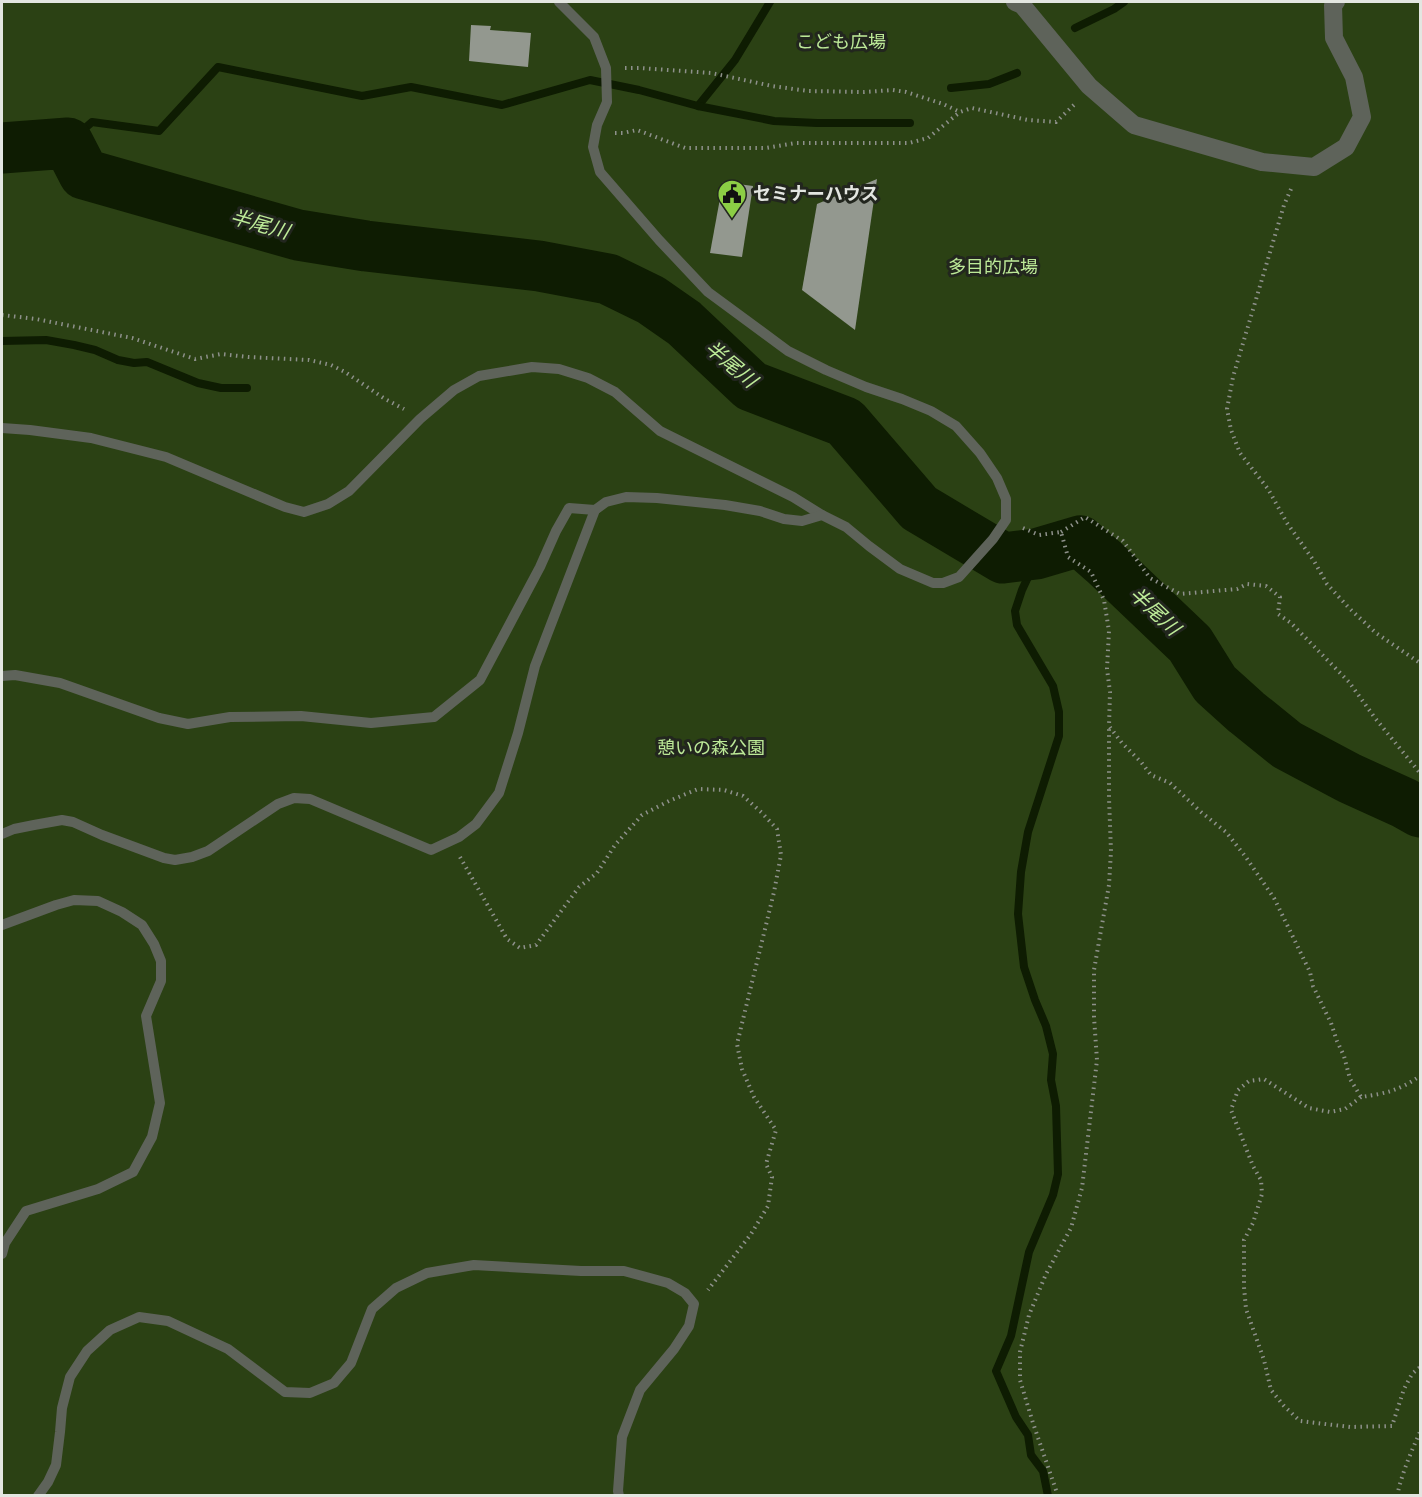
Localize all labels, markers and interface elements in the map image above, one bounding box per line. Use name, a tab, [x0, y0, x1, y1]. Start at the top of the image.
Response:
park label: こども広場	[796, 29, 886, 55]
public building icon: セミナーハウス	[716, 178, 748, 220]
place label: セミナーハウス	[753, 181, 879, 207]
water label: 半尾川	[227, 202, 295, 247]
park label: 多目的広場	[948, 254, 1038, 280]
water label: 半尾川	[698, 334, 765, 396]
water label: 半尾川	[1123, 580, 1188, 644]
park label: 憩いの森公園	[657, 735, 765, 761]

